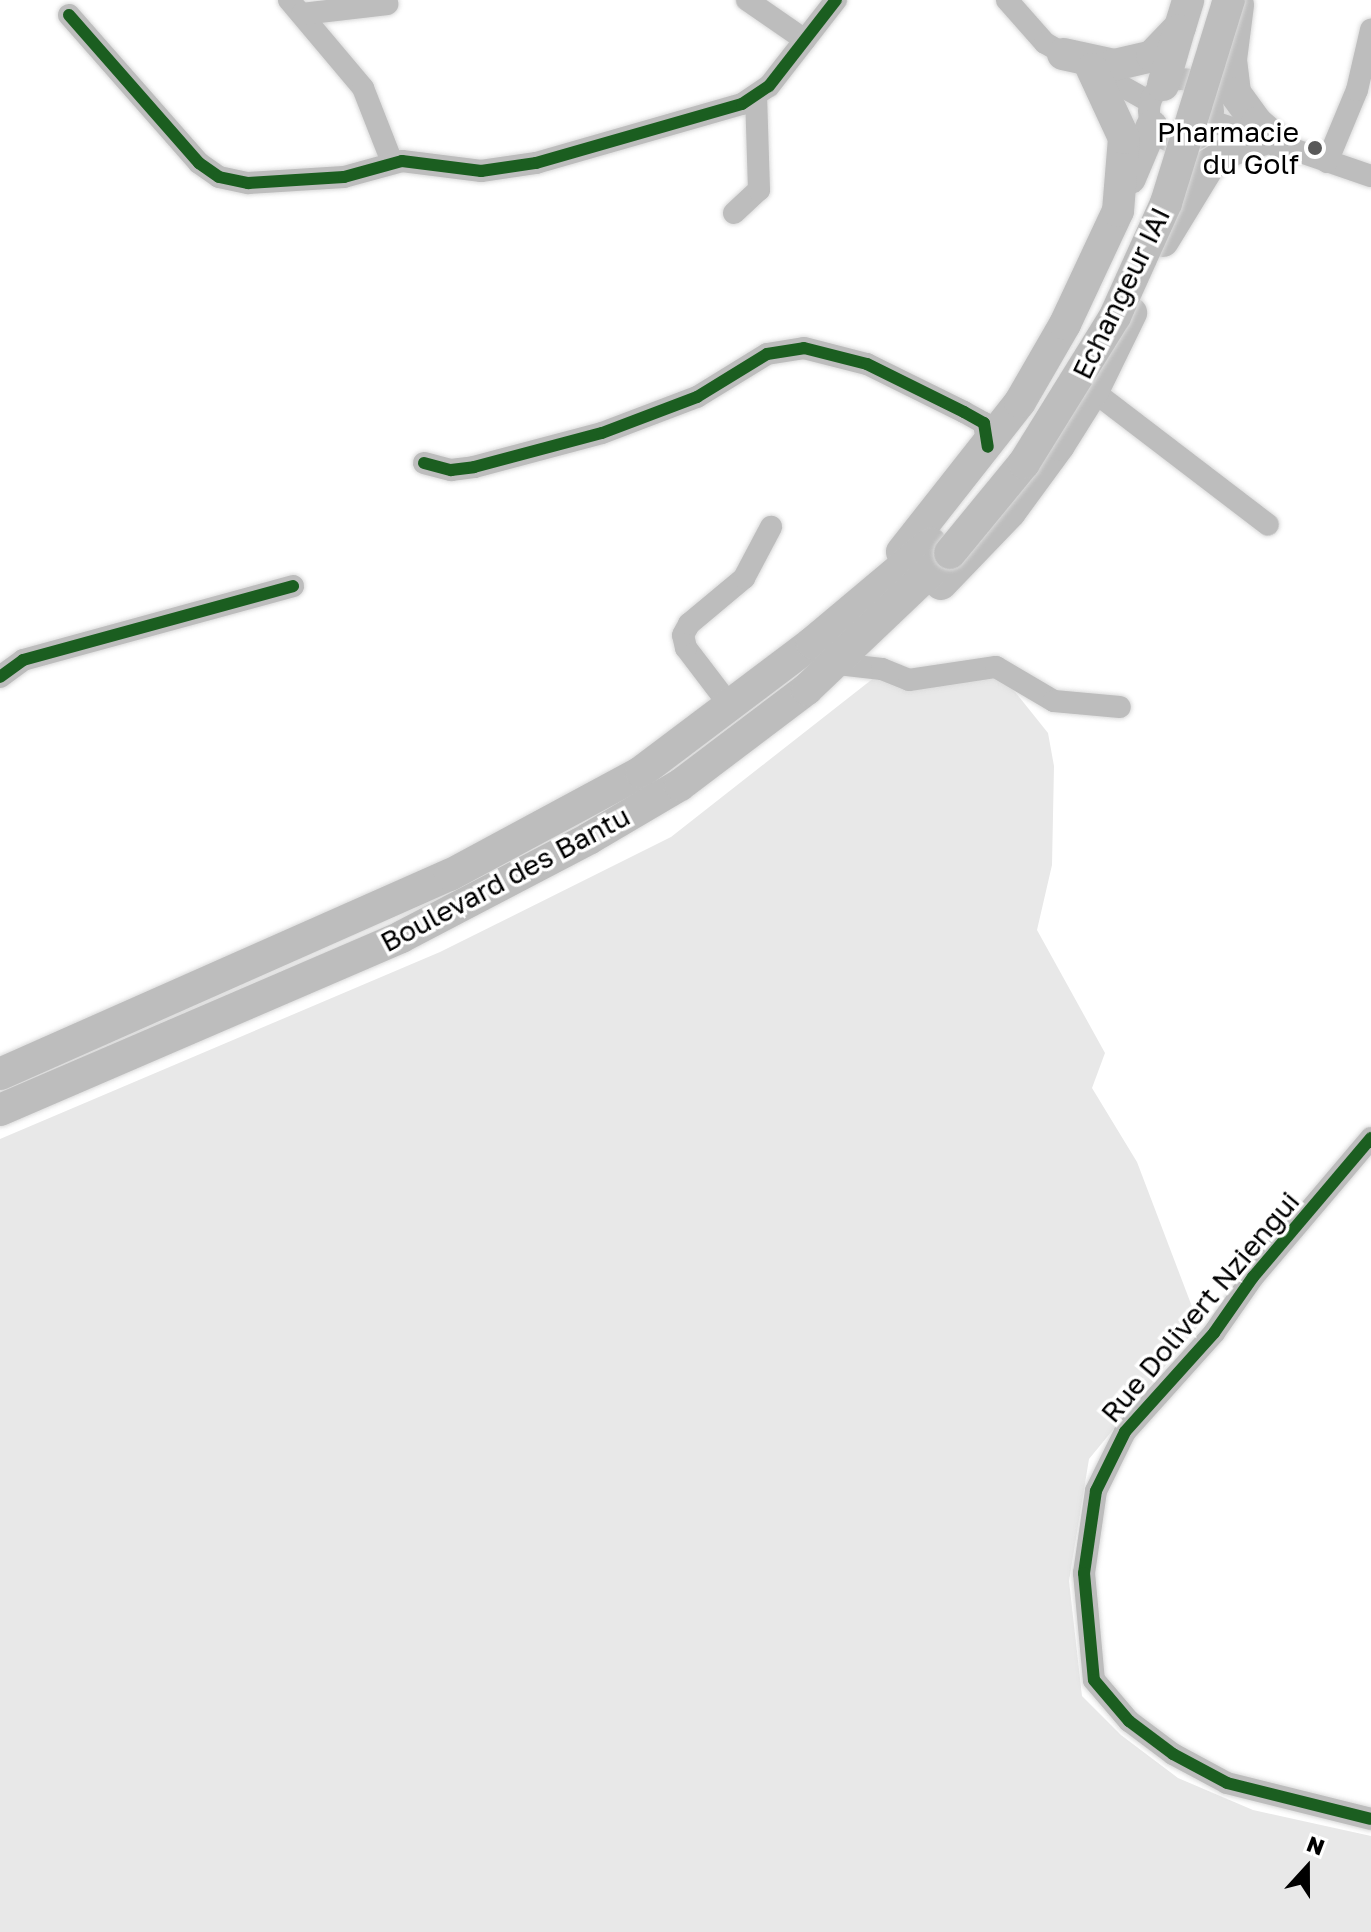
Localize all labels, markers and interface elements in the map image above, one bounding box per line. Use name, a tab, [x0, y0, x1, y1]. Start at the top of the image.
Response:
place label: Pharmacie du Golf	[1157, 115, 1299, 181]
marker: Pharmacie du Golf	[1306, 139, 1324, 157]
street label: Echangeur IAI	[1065, 202, 1177, 384]
street label: Boulevard des Bantu	[375, 799, 635, 959]
street label: Rue Dolivert Nziengui	[1094, 1185, 1306, 1429]
north arrow	[1267, 1828, 1347, 1908]
text: N	[1303, 1830, 1328, 1861]

